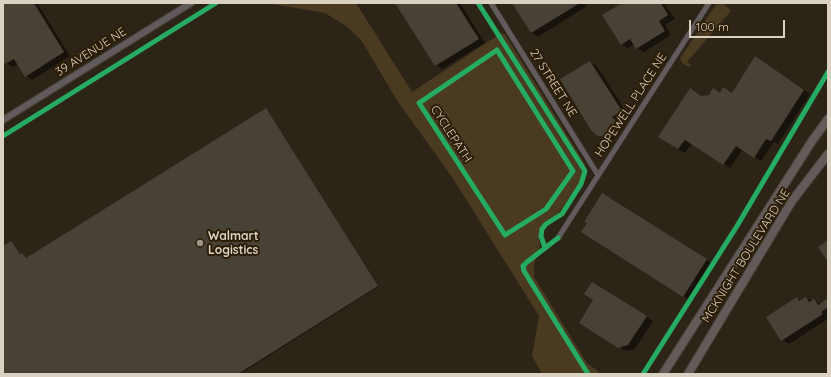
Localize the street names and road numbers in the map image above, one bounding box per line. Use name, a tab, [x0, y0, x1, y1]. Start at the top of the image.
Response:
street label: 39 AVENUE NE	[53, 25, 129, 79]
street label: 27 STREET NE	[526, 46, 580, 120]
street label: HOPEWELL PLACE NE	[592, 50, 670, 160]
street label: CYCLEPATH	[427, 103, 475, 165]
street label: MCKNIGHT BOULEVARD NE	[699, 187, 793, 325]

